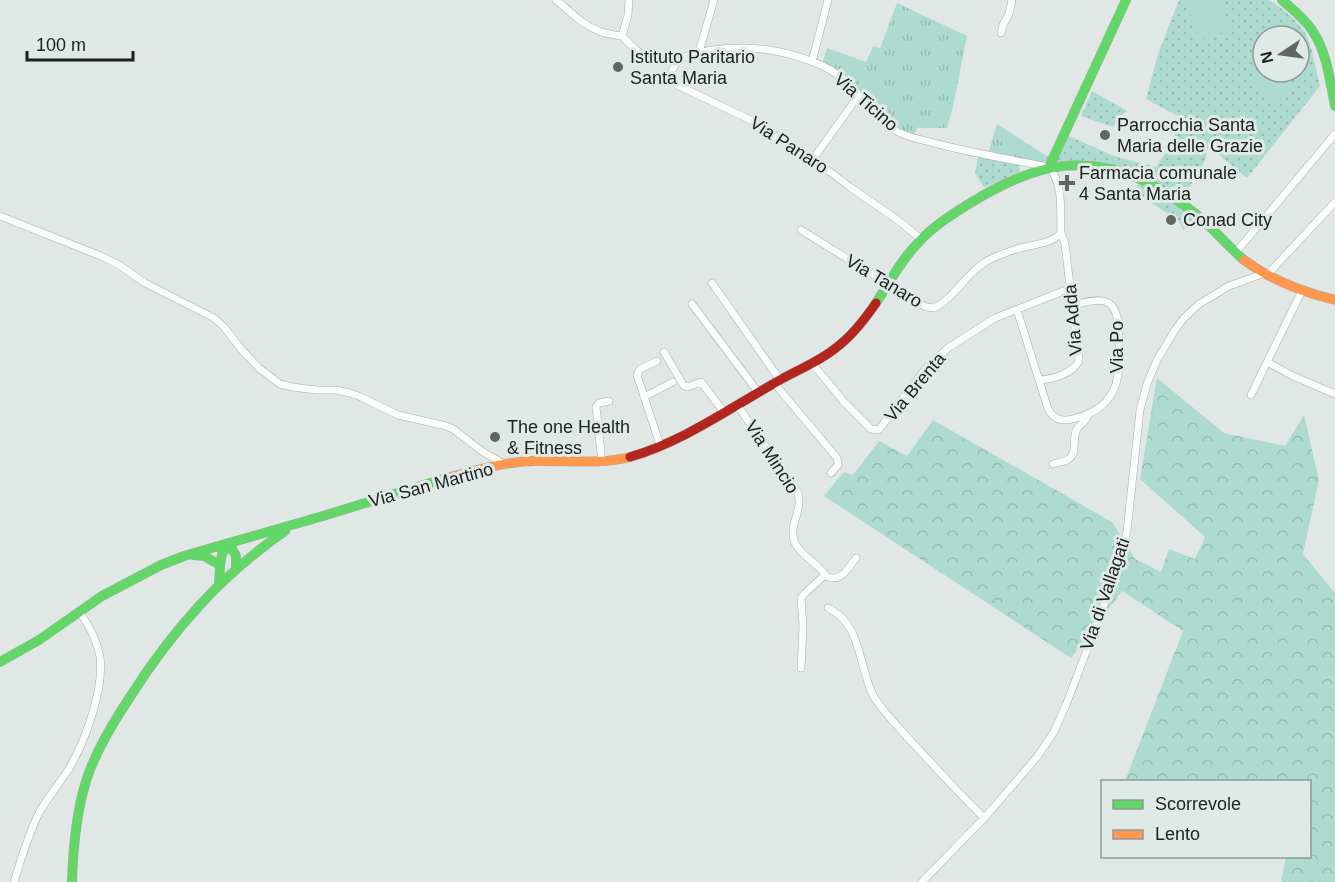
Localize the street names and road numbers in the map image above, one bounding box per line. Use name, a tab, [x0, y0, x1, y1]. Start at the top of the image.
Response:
street label: Via Ticino	[830, 69, 902, 135]
street label: Via Panaro	[746, 112, 832, 178]
street label: Via Tanaro	[842, 250, 926, 312]
street label: Via Adda	[1060, 282, 1086, 357]
street label: Via Po	[1107, 321, 1127, 373]
street label: Via Brenta	[880, 348, 950, 426]
street label: Via Mincio	[741, 417, 803, 497]
street label: Via San Martino	[367, 459, 495, 511]
street label: Via di Vallagati	[1076, 535, 1134, 653]

